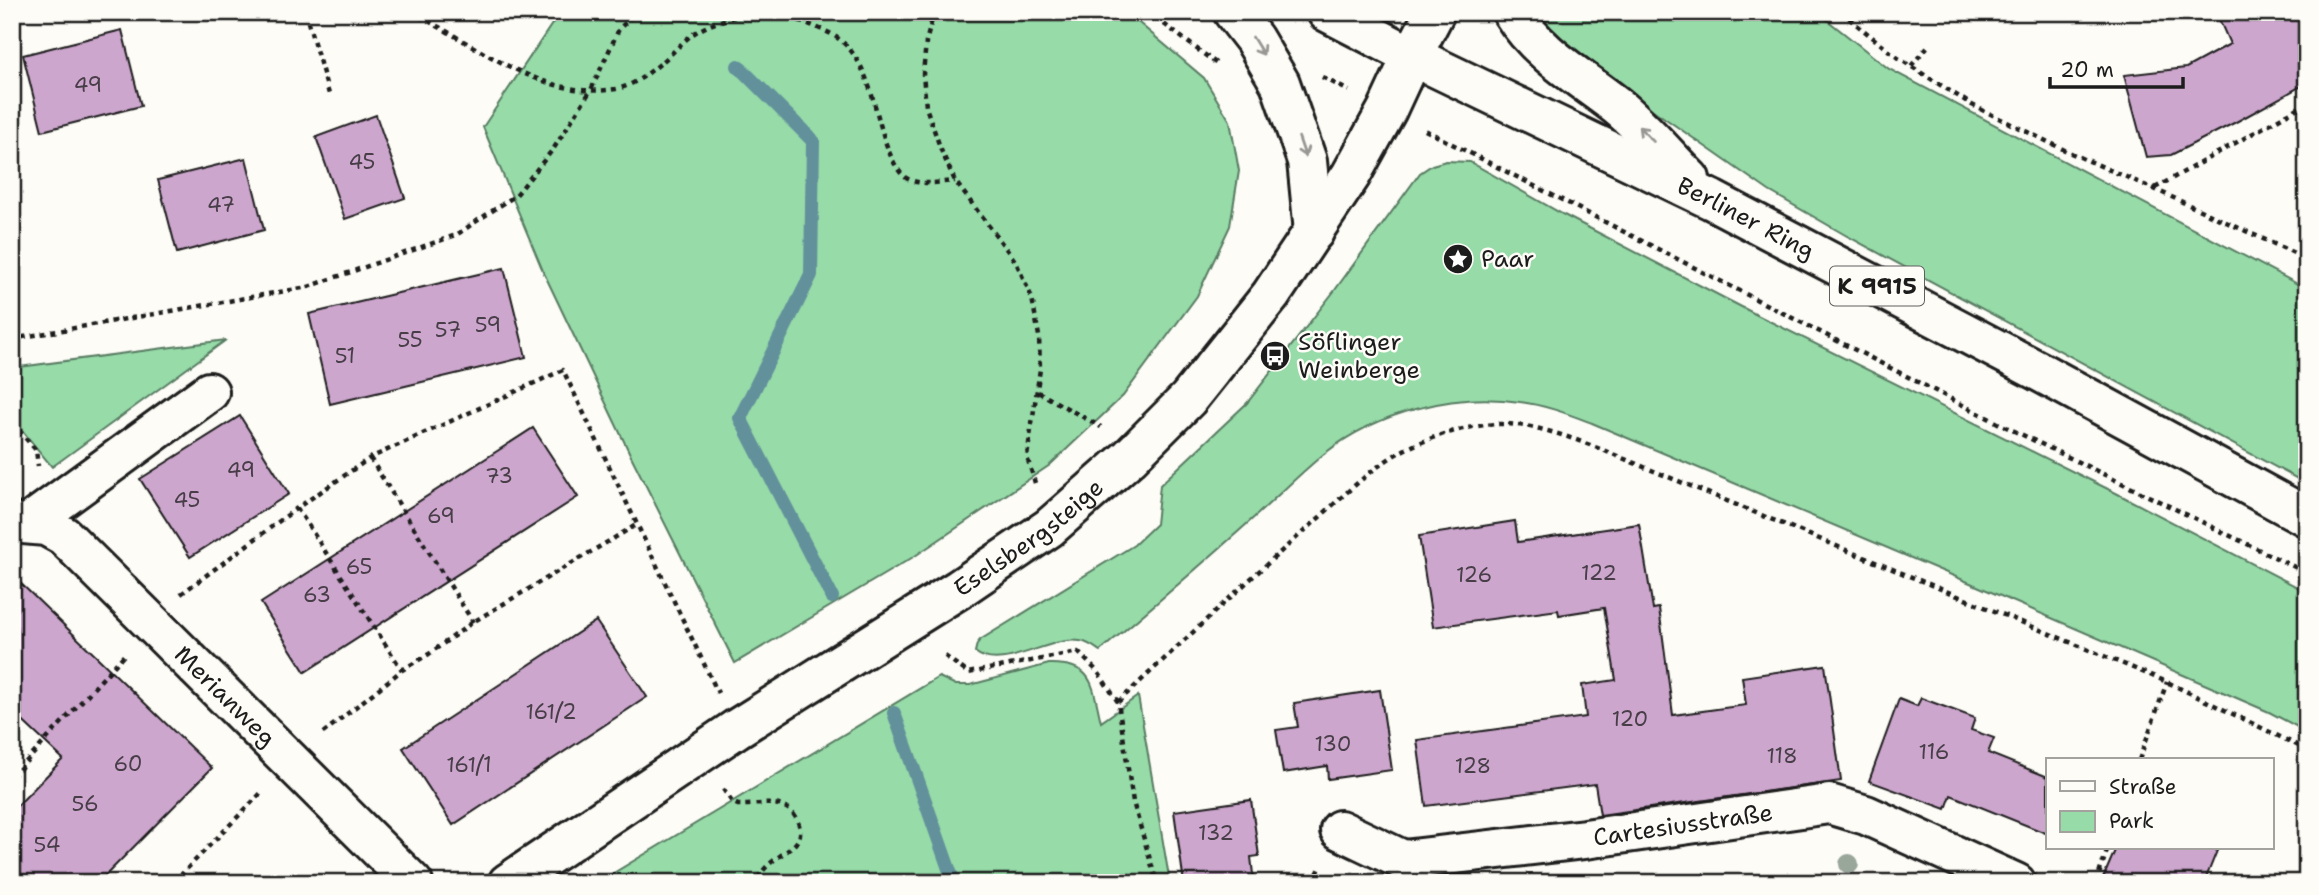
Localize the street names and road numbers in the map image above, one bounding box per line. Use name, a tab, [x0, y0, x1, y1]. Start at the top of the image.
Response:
street label: Berliner Ring	[1672, 170, 1820, 267]
road number: K 9915	[1830, 266, 1924, 306]
street label: Eselsbergsteige	[947, 471, 1110, 604]
street label: Merianweg	[167, 639, 283, 754]
street label: Cartesiusstraße	[1591, 796, 1775, 854]

